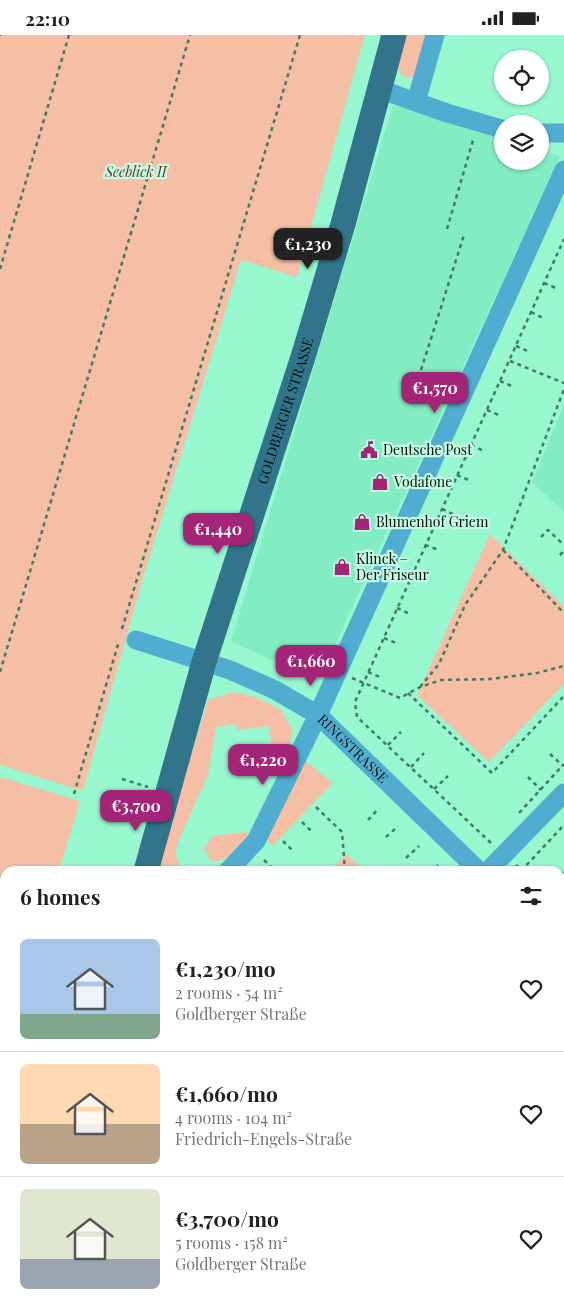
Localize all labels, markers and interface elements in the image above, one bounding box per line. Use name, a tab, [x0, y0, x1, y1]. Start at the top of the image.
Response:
text: 22:10	[25, 5, 70, 31]
map controls	[494, 50, 549, 170]
button: locate	[494, 50, 549, 105]
button: layers	[494, 115, 549, 170]
park label: Seeblick II	[104, 162, 168, 181]
pin: €1,230	[267, 227, 349, 270]
text: €1,230	[284, 233, 332, 254]
street label: GOLDBERGER STRASSE	[252, 335, 317, 486]
pin: €1,570	[394, 371, 476, 414]
text: €1,570	[412, 377, 458, 398]
public building icon: Deutsche Post	[359, 440, 379, 460]
place label: Deutsche Post	[383, 440, 473, 459]
shop icon: Vodafone	[370, 472, 390, 492]
place label: Vodafone	[393, 472, 452, 491]
shop icon: Blumenhof Griem	[352, 512, 372, 532]
place label: Blumenhof Griem	[376, 512, 489, 531]
pin: €1,440	[177, 513, 259, 555]
text: €1,440	[194, 518, 242, 539]
place label: Klinck – Der Friseur	[356, 549, 429, 584]
shop icon: Klinck – Der Friseur	[332, 557, 352, 577]
pin: €1,660	[270, 645, 352, 687]
text: €1,660	[287, 650, 335, 671]
street label: RINGSTRASSE	[314, 710, 392, 787]
pin: €1,220	[222, 743, 304, 786]
text: €1,220	[239, 749, 287, 770]
pin: €3,700	[95, 789, 177, 832]
text: €3,700	[111, 795, 161, 816]
text: 6 homes	[20, 882, 100, 910]
icon: filters	[517, 882, 545, 910]
text: €1,230/mo	[175, 954, 276, 982]
icon: home	[60, 959, 120, 1019]
icon: heart	[517, 975, 545, 1003]
text: 2 rooms · 54 m²	[175, 982, 283, 1003]
text: Goldberger Straße	[175, 1003, 307, 1024]
text: €1,660/mo	[175, 1079, 278, 1107]
icon: home	[60, 1084, 120, 1144]
icon: heart	[517, 1100, 545, 1128]
text: 4 rooms · 104 m²	[175, 1107, 292, 1128]
text: Friedrich-Engels-Straße	[175, 1128, 352, 1149]
text: €3,700/mo	[175, 1204, 279, 1232]
icon: home	[60, 1209, 120, 1269]
icon: heart	[517, 1225, 545, 1253]
text: 5 rooms · 158 m²	[175, 1232, 288, 1253]
text: Goldberger Straße	[175, 1253, 307, 1274]

